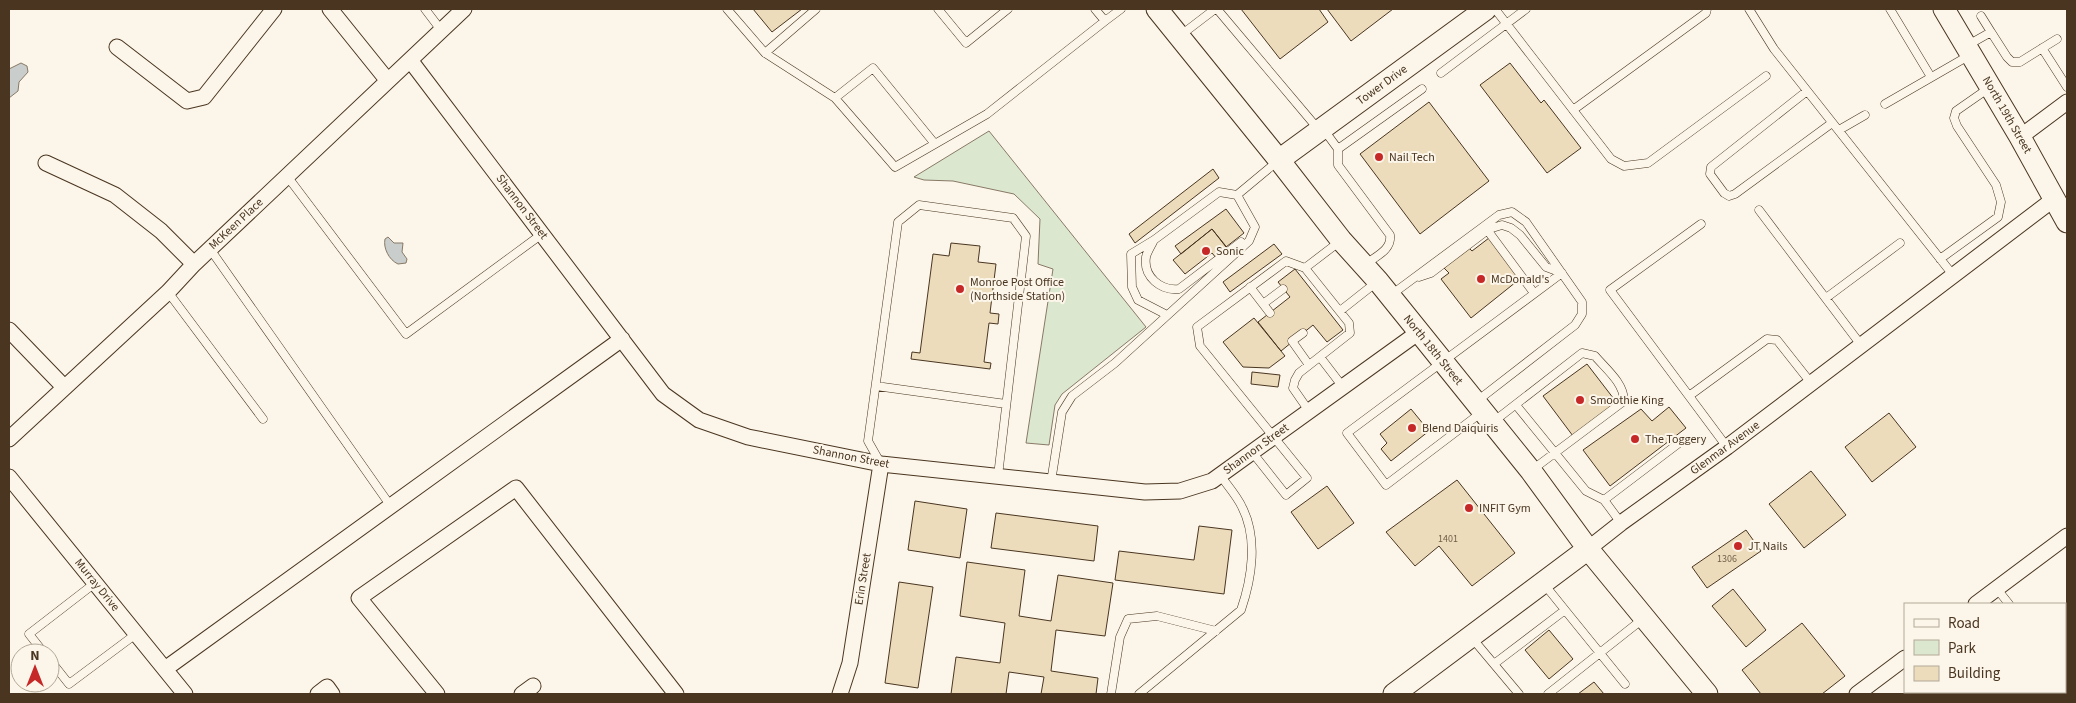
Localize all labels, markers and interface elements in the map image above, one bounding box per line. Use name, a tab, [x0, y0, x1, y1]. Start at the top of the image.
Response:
street label: Tower Drive	[1353, 61, 1411, 109]
street label: North 19th Street	[1978, 73, 2036, 157]
place label: Nail Tech	[1389, 149, 1435, 166]
marker: Nail Tech	[1373, 151, 1385, 163]
street label: Shannon Street	[492, 171, 552, 243]
street label: McKeen Place	[205, 194, 267, 254]
place label: Sonic	[1216, 243, 1244, 260]
marker: Sonic	[1200, 245, 1212, 257]
place label: McDonald's	[1491, 271, 1549, 288]
marker: McDonald's	[1475, 273, 1487, 285]
place label: Monroe Post Office (Northside Station)	[970, 274, 1065, 305]
marker: Monroe Post Office (Northside Station)	[954, 283, 966, 295]
street label: North 18th Street	[1399, 311, 1467, 389]
place label: Smoothie King	[1590, 392, 1664, 409]
marker: Smoothie King	[1574, 394, 1586, 406]
street label: Glenmar Avenue	[1687, 417, 1763, 479]
street label: Shannon Street	[1220, 419, 1292, 479]
place label: Blend Daiquiris	[1422, 420, 1498, 437]
marker: Blend Daiquiris	[1406, 422, 1418, 434]
place label: The Toggery	[1645, 431, 1707, 448]
marker: The Toggery	[1629, 433, 1641, 445]
street label: Shannon Street	[811, 441, 891, 473]
place label: INFIT Gym	[1479, 500, 1531, 517]
marker: INFIT Gym	[1463, 502, 1475, 514]
house number: 1401	[1438, 532, 1458, 546]
place label: JT Nails	[1748, 538, 1787, 555]
marker: JT Nails	[1732, 540, 1744, 552]
street label: Erin Street	[851, 552, 875, 606]
house number: 1306	[1717, 552, 1737, 566]
street label: Murray Drive	[70, 555, 124, 615]
legend	[1904, 603, 2066, 693]
text: Road	[1948, 613, 1980, 634]
text: Park	[1948, 638, 1977, 659]
north arrow	[10, 643, 60, 693]
text: N	[30, 646, 40, 666]
text: Building	[1948, 663, 2001, 684]

